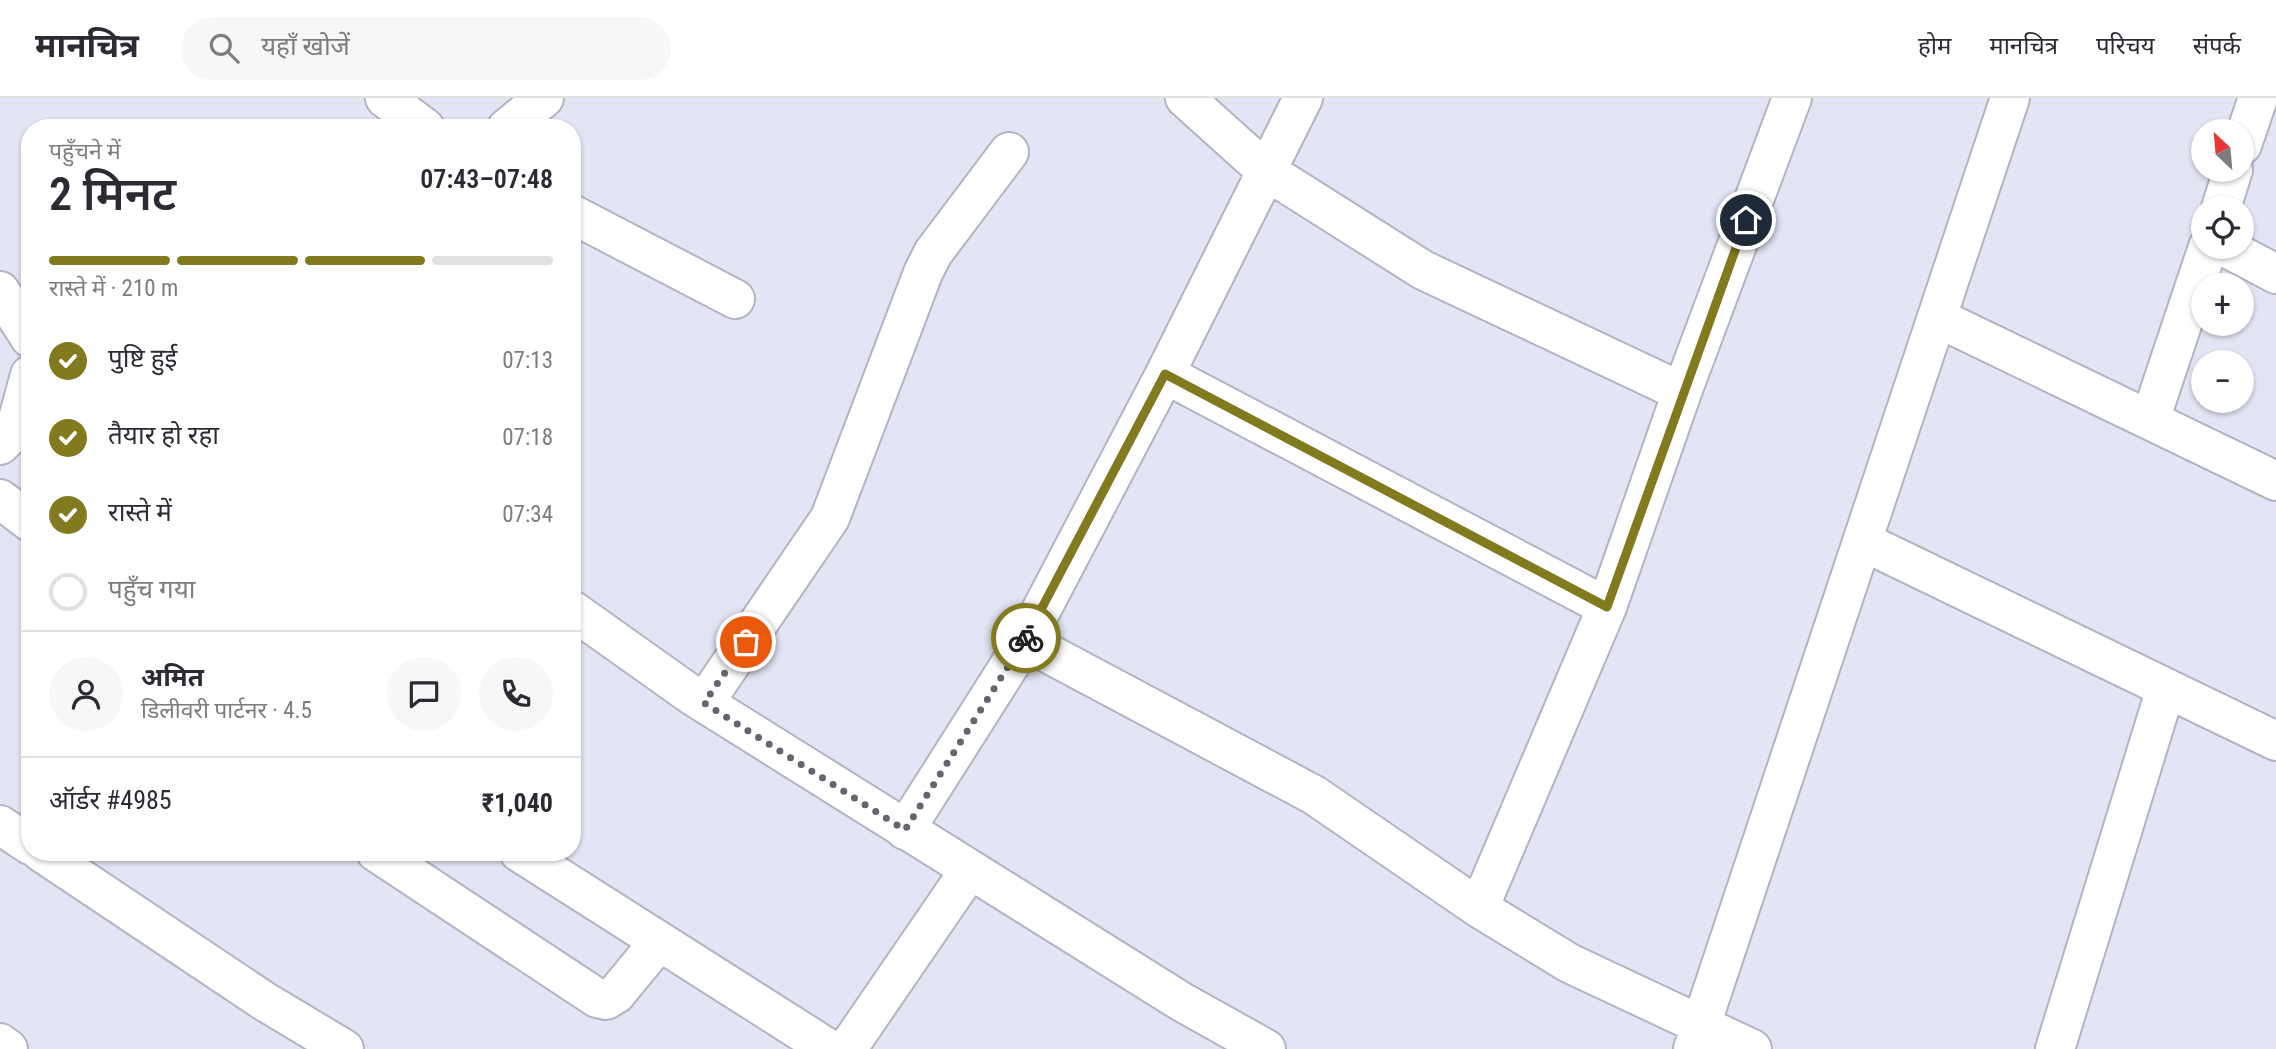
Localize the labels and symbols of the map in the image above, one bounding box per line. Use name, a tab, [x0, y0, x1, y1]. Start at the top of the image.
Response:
north arrow	[2191, 119, 2254, 182]
pin	[1716, 190, 1776, 250]
courier	[991, 603, 1061, 673]
pin	[716, 612, 776, 672]

